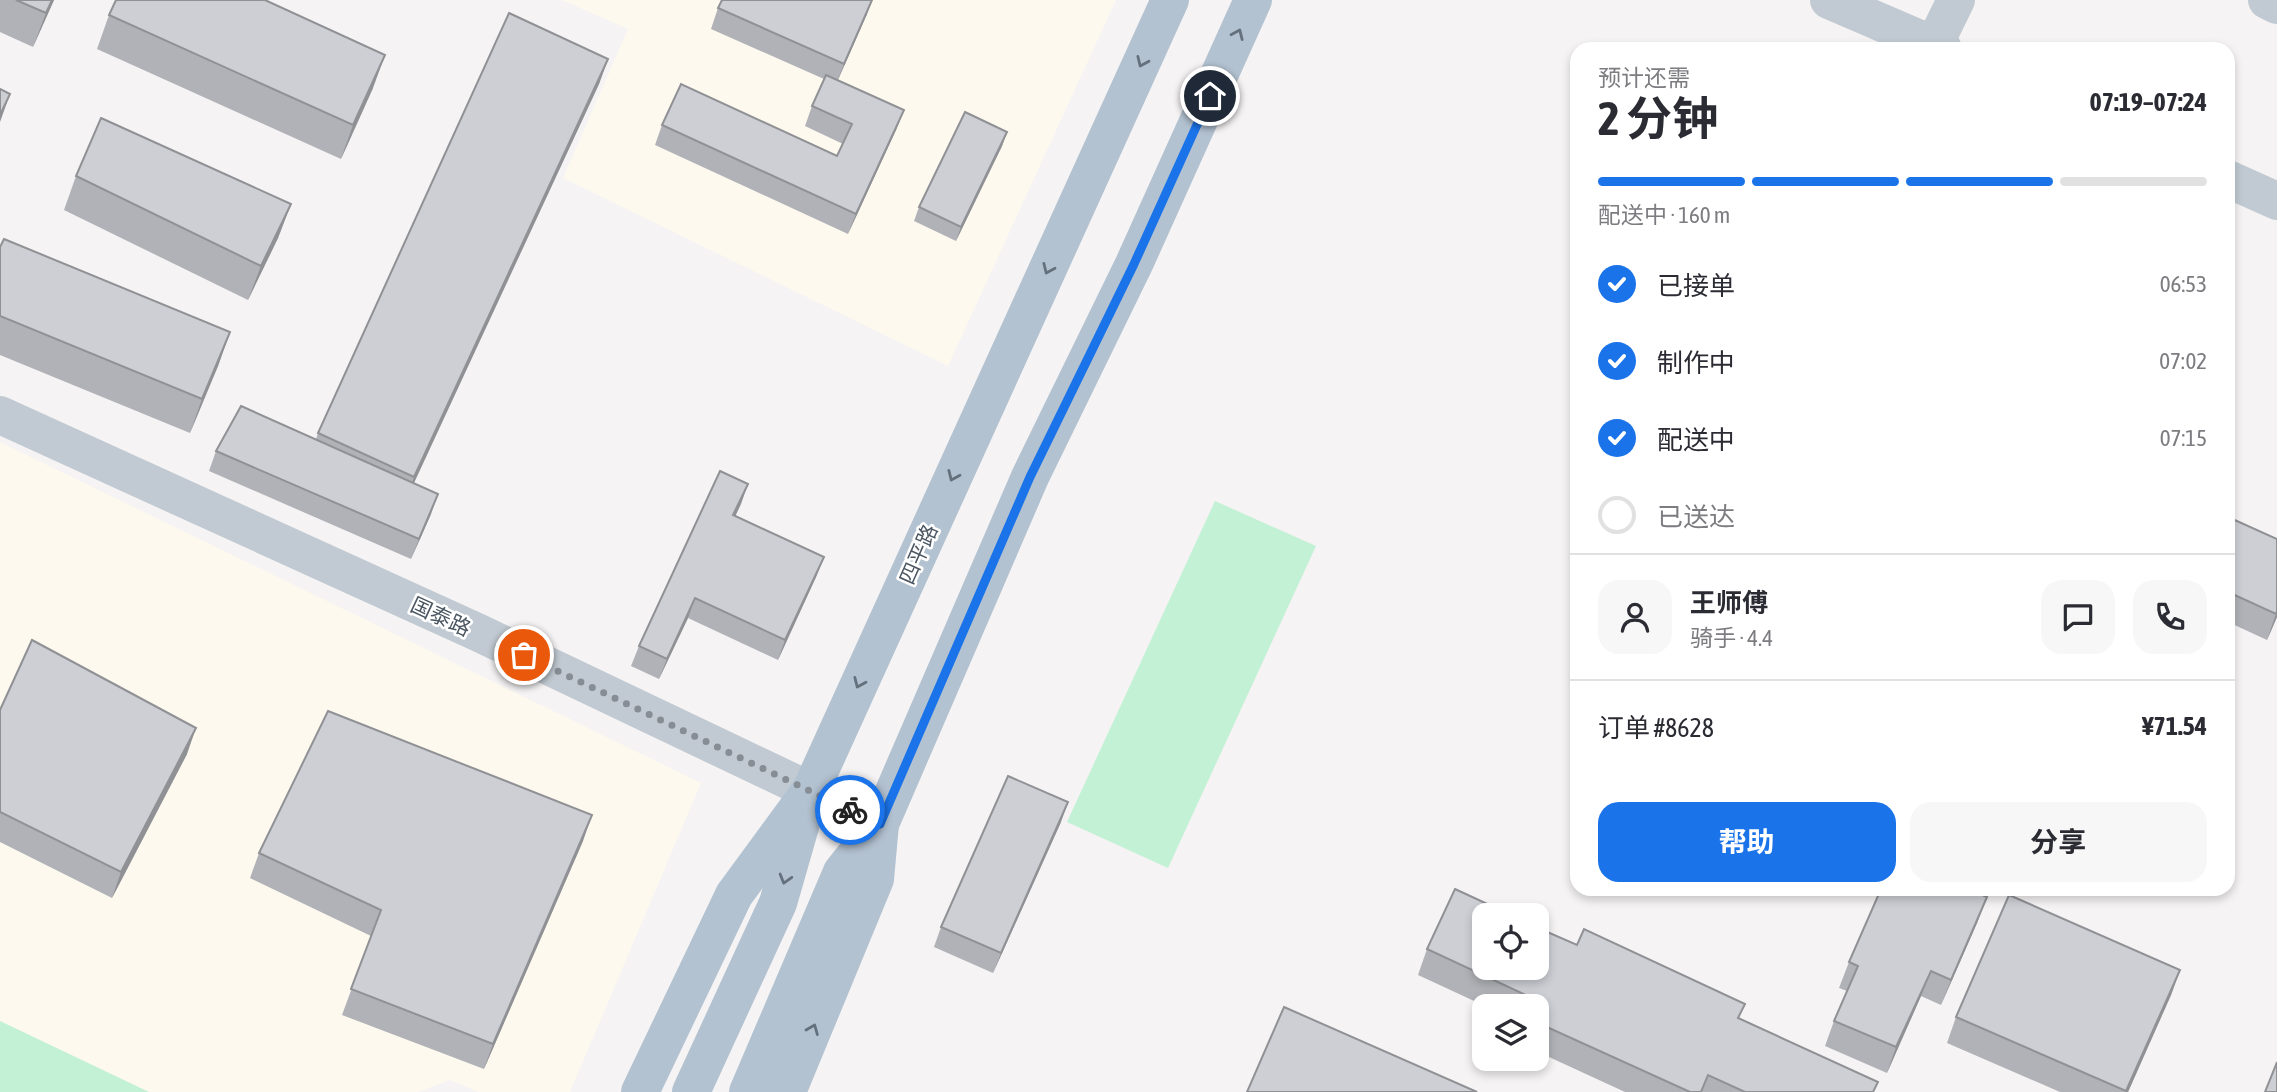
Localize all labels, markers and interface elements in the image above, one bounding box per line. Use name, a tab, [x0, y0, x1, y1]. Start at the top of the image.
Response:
one-way arrow	[1230, 29, 1244, 41]
one-way arrow	[1136, 55, 1150, 67]
text: 预计还需	[1598, 65, 1690, 91]
pin	[1180, 66, 1240, 126]
icon: home	[1191, 77, 1229, 115]
text: 07:19–07:24	[2090, 87, 2207, 117]
text: 2 分钟	[1598, 92, 1718, 145]
text: 配送中 · 160 m	[1598, 202, 1730, 228]
one-way arrow	[1042, 262, 1056, 274]
icon: check	[1598, 265, 1636, 303]
text: 已接单	[1657, 271, 1735, 301]
text: 06:53	[2160, 271, 2207, 297]
icon: check	[1598, 342, 1636, 380]
text: 制作中	[1657, 348, 1735, 378]
text: 07:02	[2159, 348, 2207, 374]
icon: check	[1598, 419, 1636, 457]
text: 配送中	[1657, 425, 1735, 455]
text: 07:15	[2160, 425, 2207, 451]
one-way arrow	[948, 469, 962, 481]
text: 已送达	[1657, 502, 1735, 532]
street label: 四平路	[894, 520, 942, 588]
button: person	[1598, 580, 1672, 654]
button: chat	[2041, 580, 2115, 654]
button: phone	[2133, 580, 2207, 654]
text: 王师傅	[1690, 588, 1768, 618]
street label: 国泰路	[407, 592, 475, 640]
pin	[494, 625, 554, 685]
text: 骑手 · 4.4	[1690, 625, 1773, 651]
icon: bag	[505, 636, 543, 674]
one-way arrow	[853, 676, 867, 689]
text: ¥71.54	[2142, 711, 2207, 741]
text: 订单 #8628	[1598, 713, 1714, 743]
courier	[815, 775, 885, 845]
icon: bike	[831, 791, 869, 829]
button: 帮助	[1598, 802, 1896, 882]
button: 分享	[1910, 802, 2207, 882]
one-way arrow	[778, 873, 793, 885]
map controls	[1472, 903, 1549, 1071]
button: locate	[1472, 903, 1549, 980]
button: layers	[1472, 994, 1549, 1071]
one-way arrow	[805, 1024, 819, 1036]

